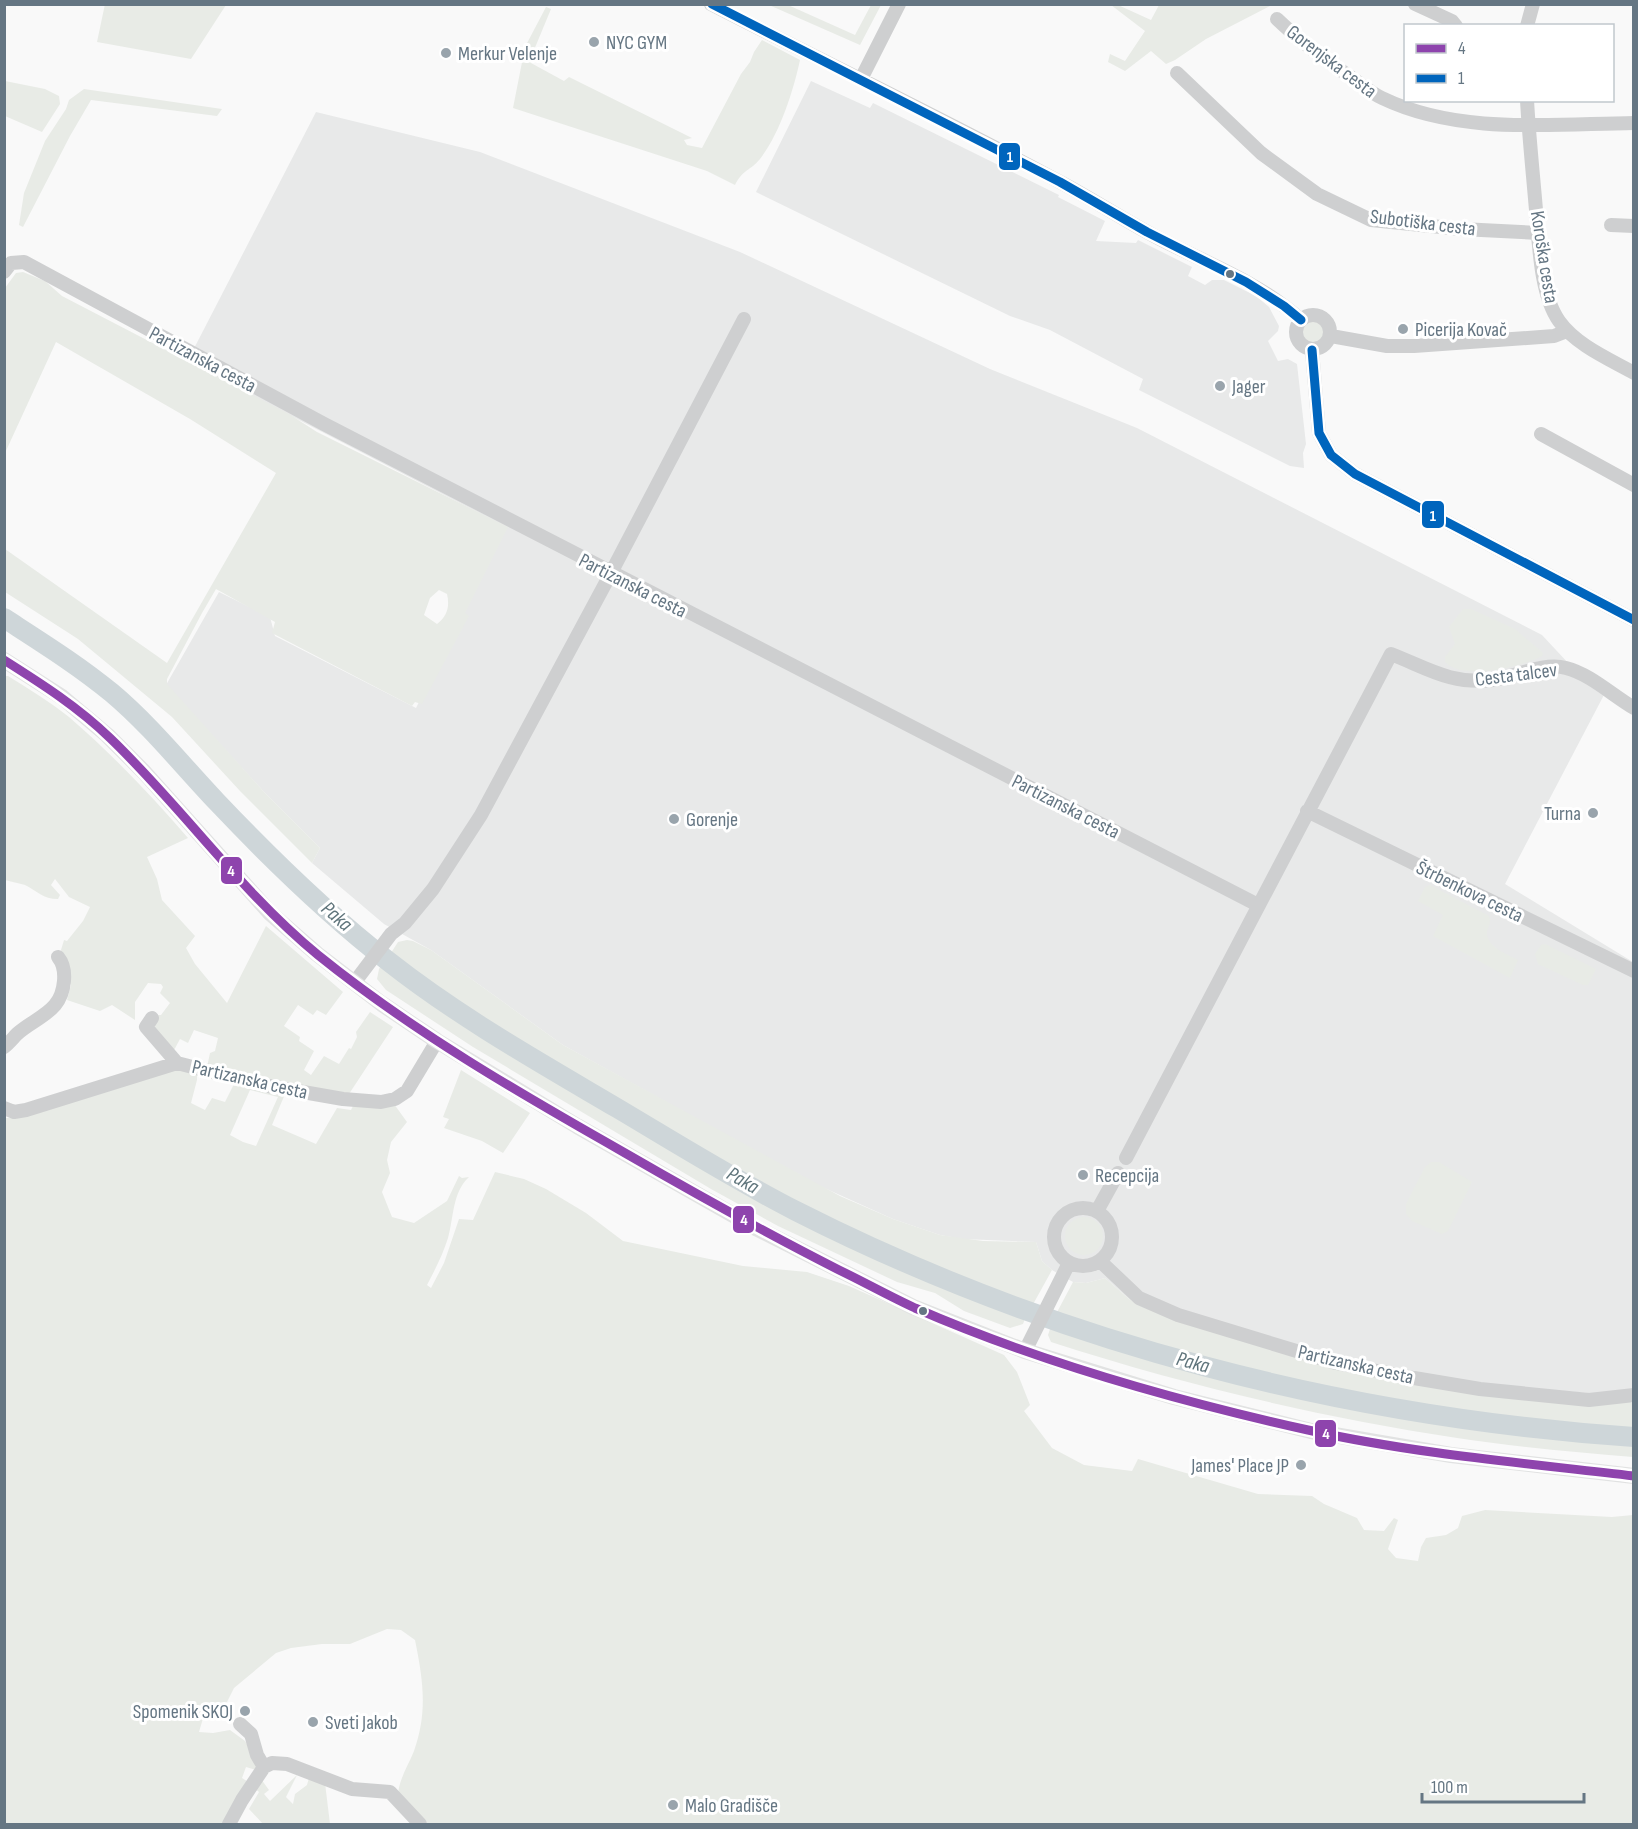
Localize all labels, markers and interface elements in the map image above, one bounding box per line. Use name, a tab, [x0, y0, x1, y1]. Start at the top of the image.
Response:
street label: Gorenjska cesta	[1282, 20, 1381, 103]
legend	[1404, 24, 1614, 102]
place label: NYC GYM	[606, 31, 667, 55]
marker: NYC GYM	[587, 35, 601, 49]
text: 4	[1458, 38, 1466, 59]
place label: Merkur Velenje	[458, 42, 557, 66]
marker: Merkur Velenje	[439, 46, 453, 60]
text: 1	[1458, 68, 1465, 89]
line badge: 1	[998, 142, 1021, 171]
text: 1	[1007, 148, 1014, 167]
street label: Subotiška cesta	[1369, 205, 1477, 241]
street label: Koroška cesta	[1525, 209, 1563, 305]
unlabelled marker	[1224, 268, 1236, 280]
place label: Picerija Kovač	[1415, 318, 1507, 342]
street label: Partizanska cesta	[145, 322, 260, 398]
marker: Picerija Kovač	[1396, 322, 1410, 336]
place label: Jager	[1231, 375, 1266, 399]
marker: Jager	[1213, 379, 1227, 393]
line badge: 1	[1421, 500, 1445, 529]
text: 1	[1430, 507, 1437, 526]
street label: Partizanska cesta	[575, 548, 690, 623]
street label: Cesta talcev	[1474, 658, 1559, 692]
street label: Partizanska cesta	[1008, 769, 1123, 844]
place label: Turna	[1544, 802, 1581, 826]
marker: Turna	[1586, 806, 1600, 820]
place label: Gorenje	[686, 808, 738, 832]
marker: Gorenje	[667, 812, 681, 826]
line badge: 4	[220, 856, 243, 885]
street label: Štrbenkova cesta	[1412, 856, 1527, 928]
text: 4	[227, 862, 235, 881]
water label: Paka	[316, 896, 358, 937]
street label: Partizanska cesta	[190, 1055, 310, 1105]
water label: Paka	[722, 1161, 764, 1200]
place label: Recepcija	[1095, 1164, 1159, 1188]
marker: Recepcija	[1076, 1168, 1090, 1182]
line badge: 4	[732, 1205, 755, 1234]
text: 4	[740, 1211, 748, 1230]
unlabelled marker	[917, 1305, 929, 1317]
street label: Partizanska cesta	[1296, 1340, 1416, 1390]
water label: Paka	[1174, 1346, 1213, 1379]
line badge: 4	[1314, 1419, 1337, 1448]
text: 4	[1322, 1425, 1330, 1444]
place label: James' Place JP	[1190, 1454, 1289, 1478]
marker: James' Place JP	[1294, 1458, 1308, 1472]
place label: Spomenik SKOJ	[133, 1700, 233, 1724]
marker: Spomenik SKOJ	[238, 1704, 252, 1718]
place label: Sveti Jakob	[325, 1711, 398, 1735]
marker: Sveti Jakob	[306, 1715, 320, 1729]
scale bar	[1422, 1766, 1584, 1804]
text: 100 m	[1431, 1777, 1468, 1798]
place label: Malo Gradišče	[685, 1794, 778, 1818]
marker: Malo Gradišče	[666, 1798, 680, 1812]

